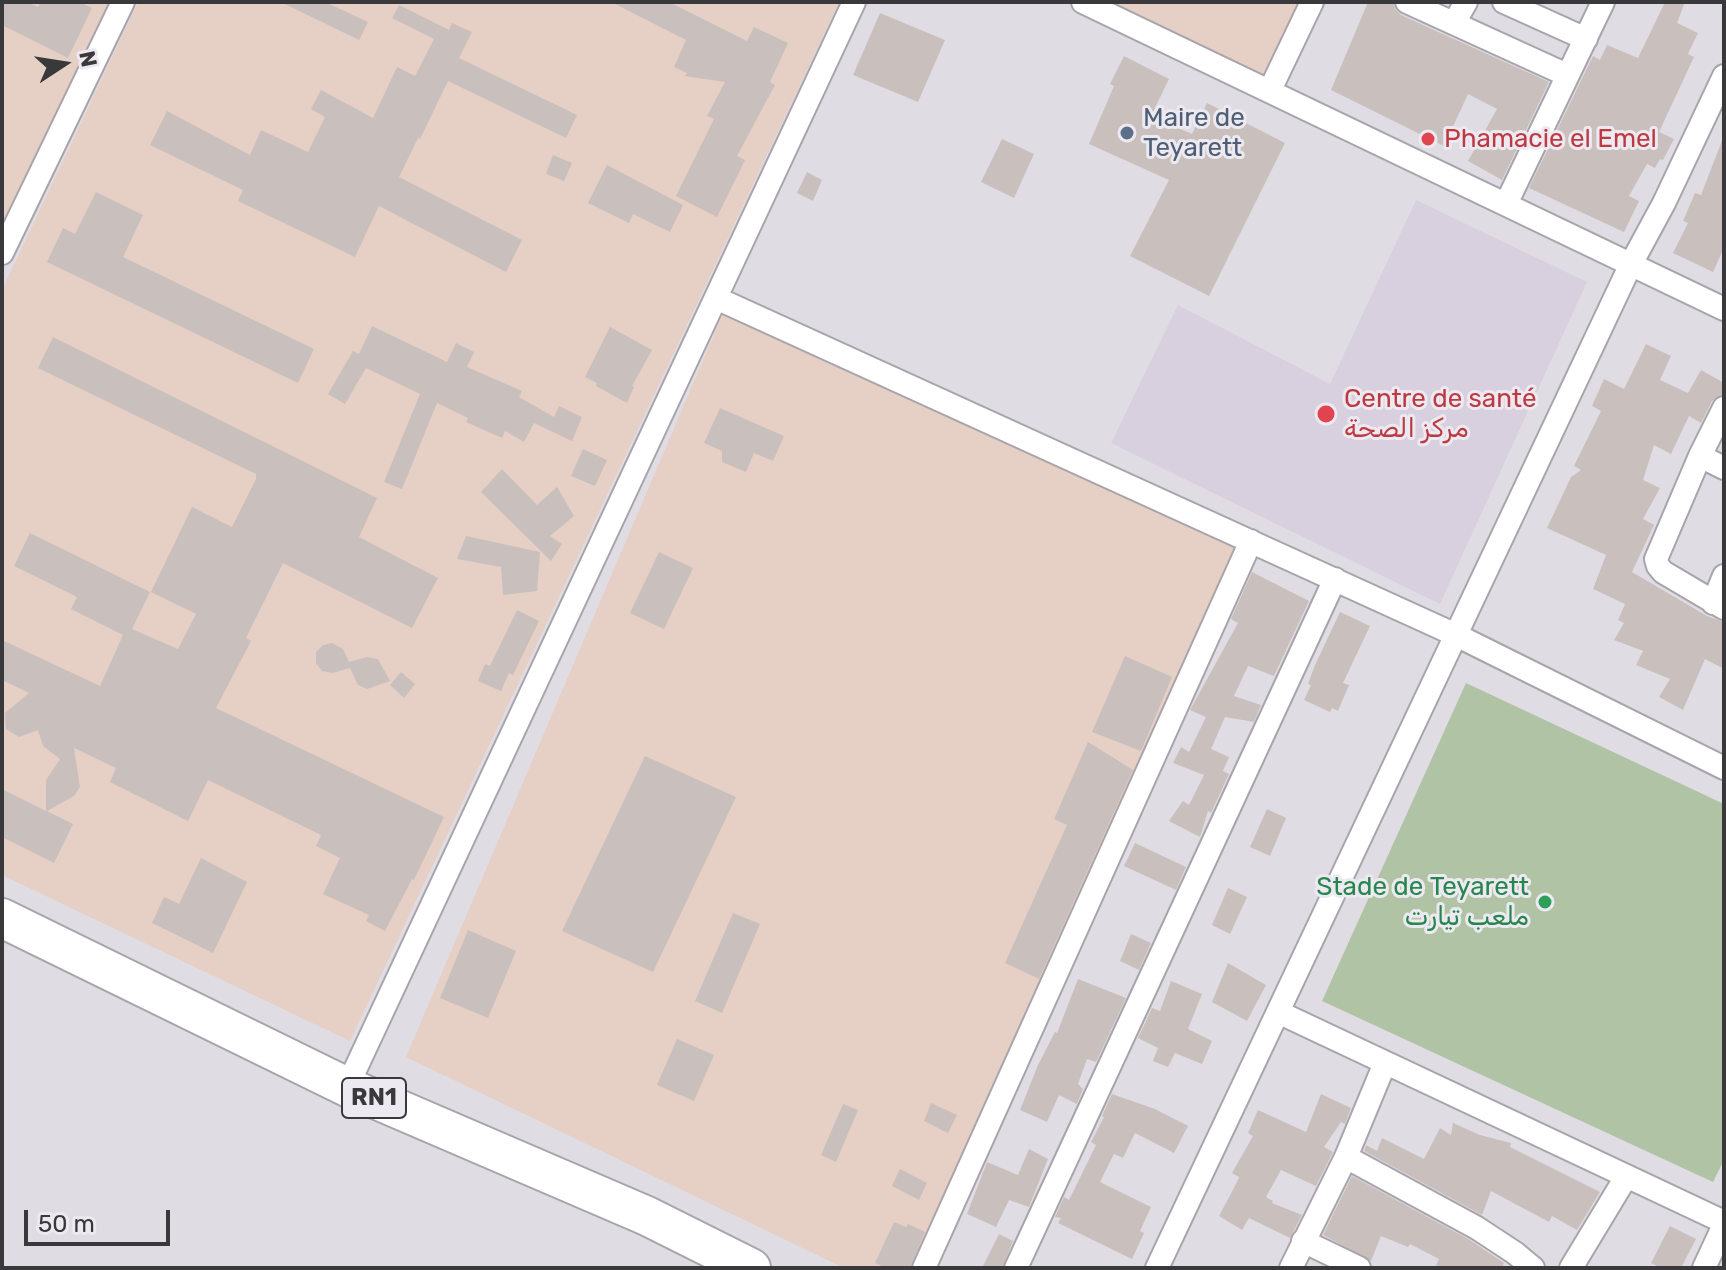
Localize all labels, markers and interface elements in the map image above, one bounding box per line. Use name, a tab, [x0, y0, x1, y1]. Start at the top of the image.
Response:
north arrow	[24, 24, 104, 104]
text: N	[73, 48, 103, 69]
place label: Maire de Teyarett	[1143, 102, 1245, 164]
place label: Phamacie el Emel	[1444, 123, 1657, 155]
marker: Maire de Teyarett	[1118, 124, 1136, 142]
marker: Phamacie el Emel	[1419, 130, 1437, 148]
place label: Centre de santé مركز الصحة	[1344, 383, 1536, 444]
marker: Centre de santé مركز الصحة	[1315, 403, 1337, 425]
place label: Stade de Teyarett ملعب تيارت	[1316, 871, 1529, 932]
marker: Stade de Teyarett ملعب تيارت	[1536, 893, 1554, 911]
road number: RN1	[342, 1078, 406, 1118]
scale bar	[28, 1194, 174, 1244]
text: 50 m	[38, 1210, 95, 1238]

